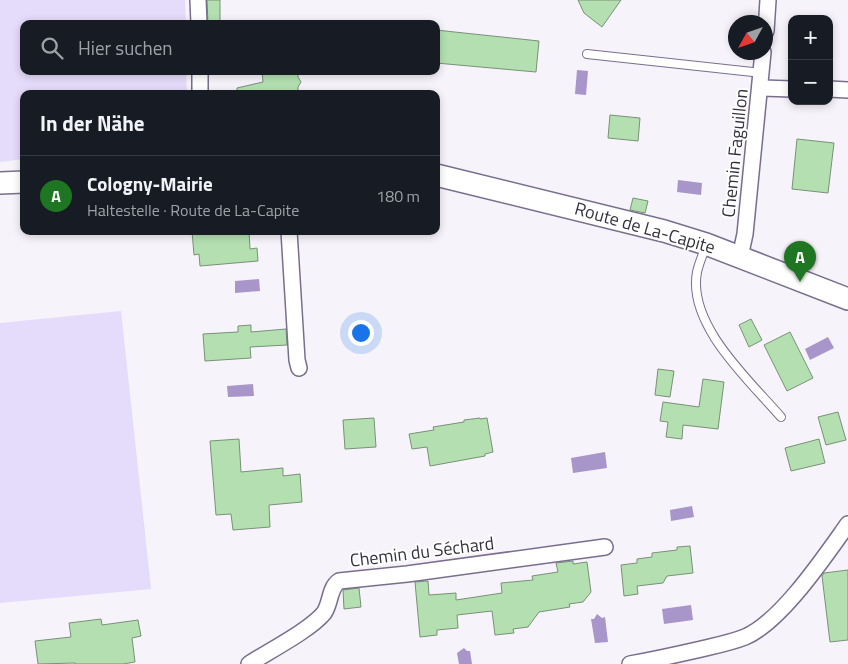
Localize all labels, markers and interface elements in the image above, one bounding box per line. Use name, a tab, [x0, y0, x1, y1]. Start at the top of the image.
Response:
north arrow	[728, 15, 773, 60]
map controls	[788, 15, 833, 105]
button: +	[788, 15, 833, 60]
search box	[20, 20, 440, 75]
text: Hier suchen	[78, 33, 173, 62]
icon: search	[38, 34, 66, 62]
button: −	[788, 60, 833, 105]
street label: Chemin Faguillon	[714, 87, 755, 219]
text: In der Nähe	[40, 107, 145, 139]
text: Cologny-Mairie	[87, 169, 213, 198]
text: A	[51, 184, 61, 208]
text: 180 m	[376, 184, 420, 208]
street label: Route de La-Capite	[572, 195, 719, 260]
text: Haltestelle · Route de La-Capite	[87, 198, 299, 222]
pin: A	[784, 241, 816, 282]
your location	[348, 320, 374, 346]
street label: Chemin du Séchard	[348, 529, 496, 574]

